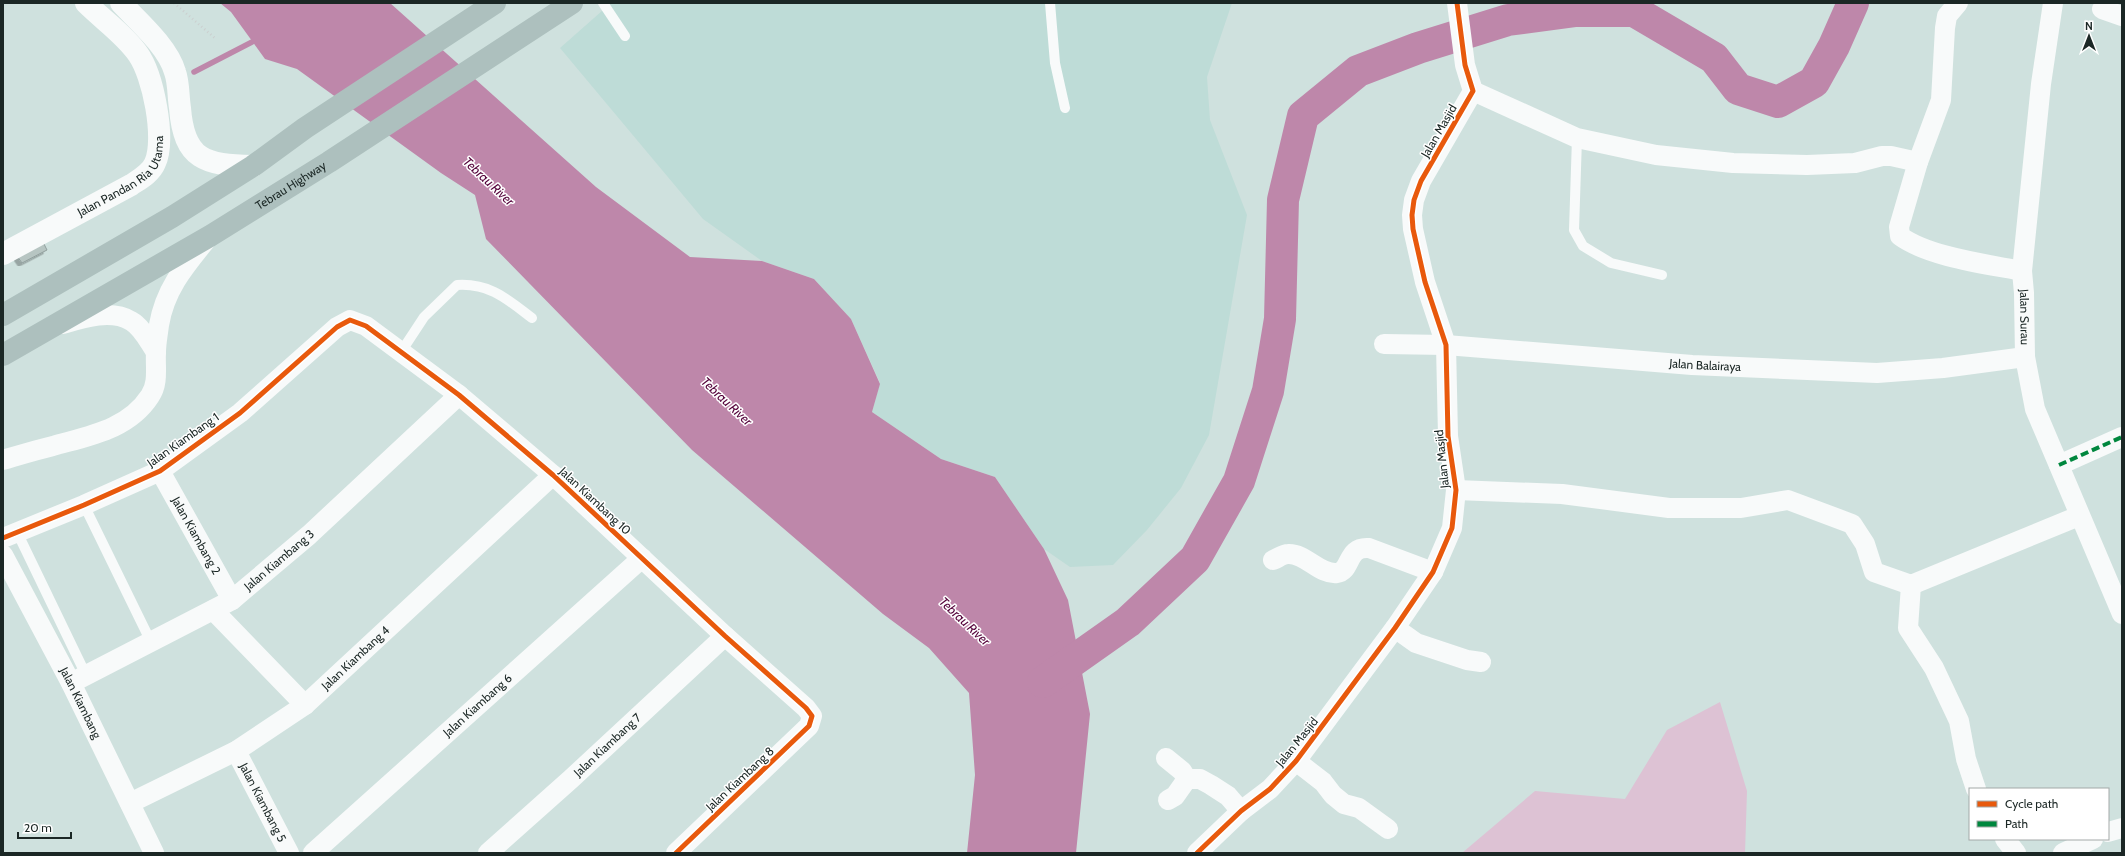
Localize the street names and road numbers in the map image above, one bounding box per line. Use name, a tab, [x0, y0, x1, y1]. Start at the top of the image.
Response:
street label: Jalan Masjid	[1417, 102, 1460, 161]
street label: Jalan Pandan Ria Utama	[74, 135, 166, 220]
street label: Tebrau Highway	[253, 158, 329, 213]
street label: Jalan Surau	[2017, 287, 2033, 345]
street label: Jalan Balairaya	[1668, 355, 1742, 374]
street label: Jalan Kiambang 1	[143, 409, 222, 470]
street label: Jalan Masjid	[1431, 429, 1452, 490]
street label: Jalan Kiambang 10	[556, 463, 634, 538]
street label: Jalan Kiambang 2	[168, 493, 224, 577]
street label: Jalan Kiambang 3	[240, 526, 317, 594]
street label: Jalan Kiambang 4	[317, 622, 392, 694]
street label: Jalan Kiambang	[56, 663, 105, 742]
street label: Jalan Kiambang 6	[439, 670, 515, 741]
street label: Jalan Kiambang 7	[570, 710, 644, 780]
street label: Jalan Masjid	[1272, 714, 1321, 770]
street label: Jalan Kiambang 8	[702, 743, 777, 815]
street label: Jalan Kiambang 5	[236, 759, 290, 844]

